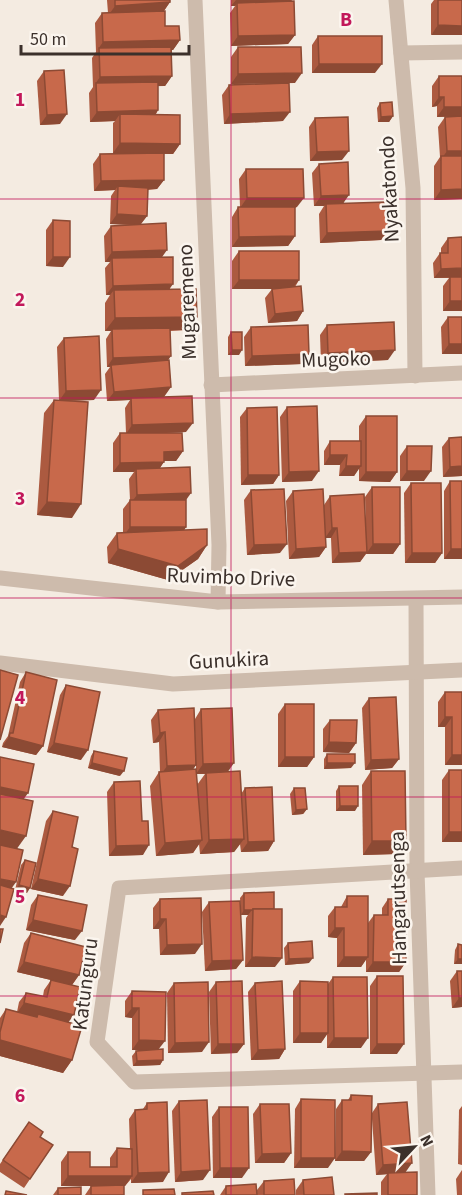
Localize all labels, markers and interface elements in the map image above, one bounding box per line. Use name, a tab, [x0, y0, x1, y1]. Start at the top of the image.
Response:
text: B	[340, 6, 352, 34]
scale bar	[21, 18, 189, 56]
text: 50 m	[30, 27, 66, 52]
text: 1	[15, 86, 25, 114]
street label: Nyakatondo	[371, 135, 407, 243]
street label: Mugaremeno	[170, 244, 204, 360]
text: 2	[15, 286, 25, 314]
street label: Mugoko	[301, 343, 371, 375]
text: 3	[15, 485, 25, 513]
street label: Ruvimbo Drive	[166, 560, 296, 594]
street label: Gunukira	[188, 643, 270, 677]
text: 4	[15, 684, 26, 712]
street label: Hangarutsenga	[382, 831, 414, 965]
text: 5	[15, 883, 25, 911]
street label: Katunguru	[64, 936, 106, 1032]
text: 6	[15, 1082, 25, 1110]
north arrow	[384, 1117, 444, 1177]
text: N	[414, 1131, 439, 1150]

